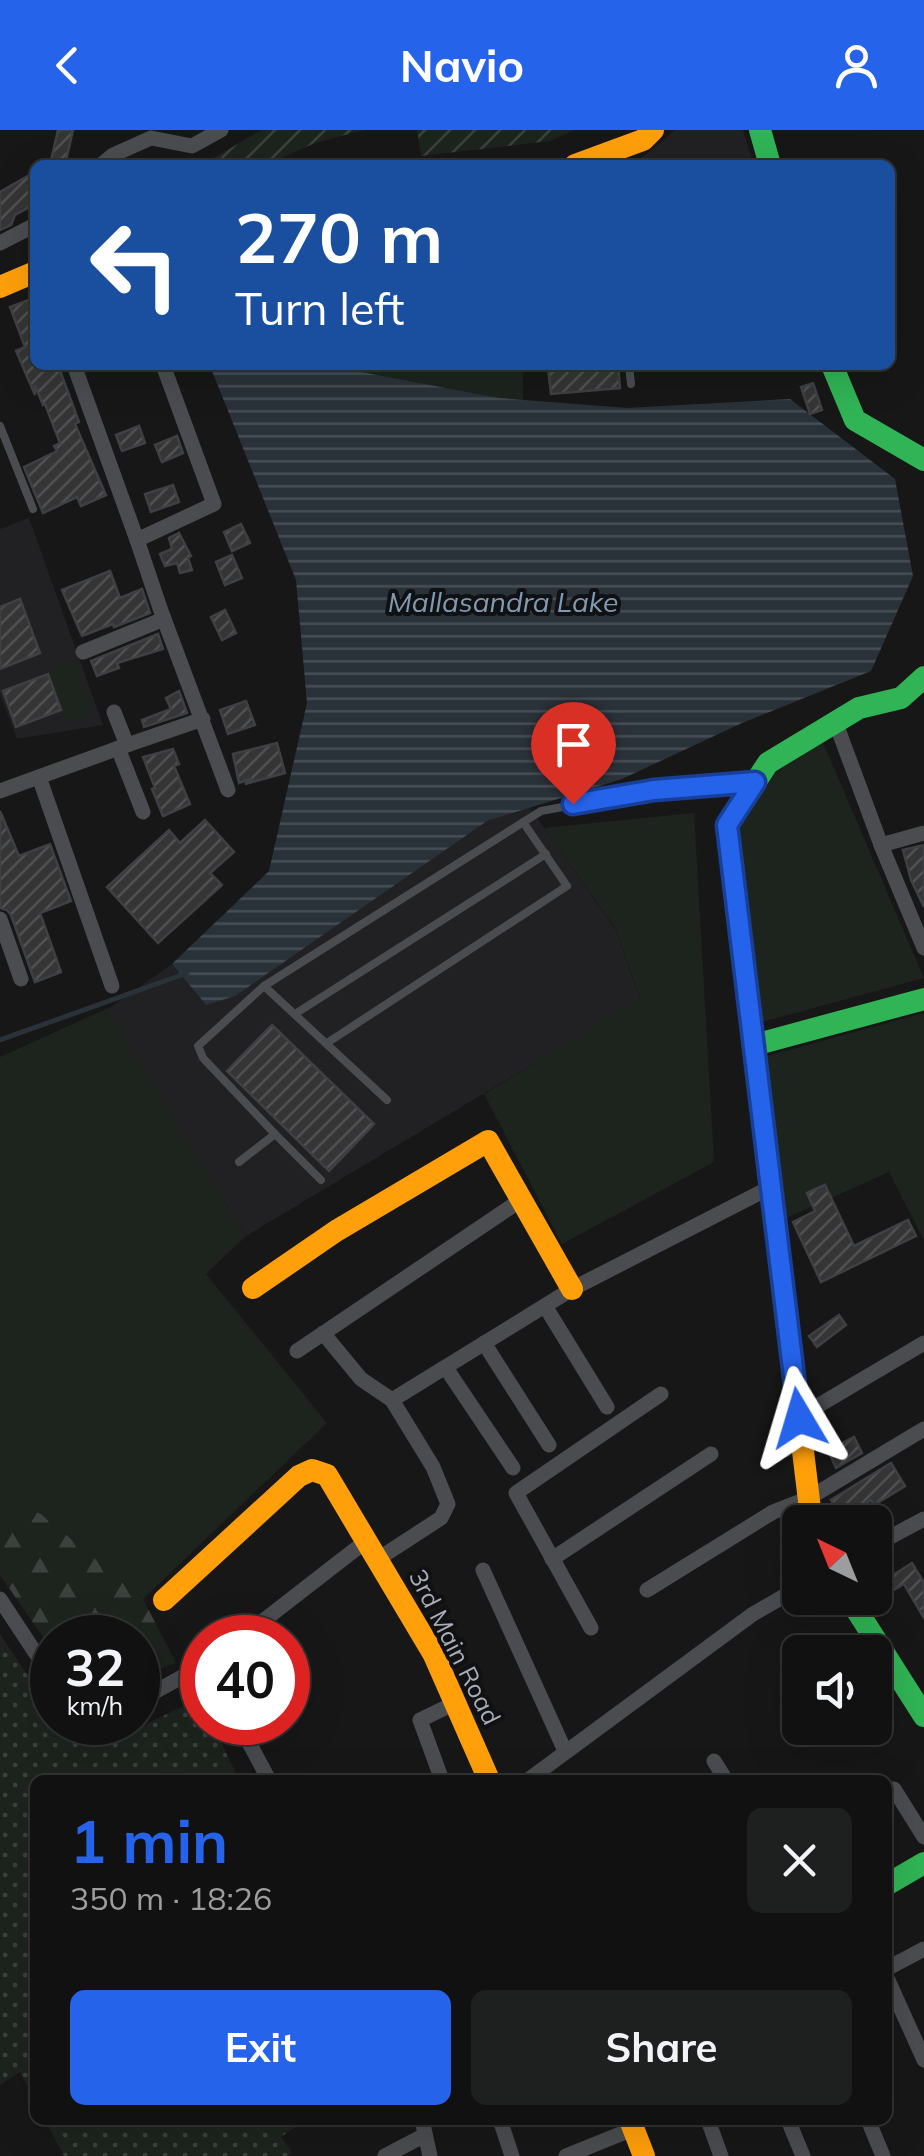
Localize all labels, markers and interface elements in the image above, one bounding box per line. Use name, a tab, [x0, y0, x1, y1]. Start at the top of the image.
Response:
text: Navio	[400, 37, 524, 93]
icon: back	[40, 38, 95, 93]
icon: person	[829, 38, 884, 93]
text: 270 m	[235, 193, 443, 281]
icon: left	[70, 200, 200, 330]
text: Turn left	[235, 280, 404, 336]
water label: Mallasandra Lake	[388, 584, 618, 619]
pin	[531, 702, 616, 805]
icon: arrive	[546, 717, 601, 772]
position arrow	[747, 1366, 851, 1470]
north arrow	[782, 1505, 892, 1615]
map controls	[782, 1505, 892, 1745]
street label: 3rd Main Road	[403, 1564, 508, 1730]
speed limit sign: 40	[180, 1615, 310, 1745]
button: sound	[782, 1635, 892, 1745]
text: 32	[65, 1636, 125, 1699]
text: km/h	[67, 1690, 123, 1721]
text: 1 min	[70, 1803, 228, 1878]
button: close	[747, 1808, 852, 1913]
text: 350 m · 18:26	[70, 1878, 272, 1918]
button: Exit	[70, 1990, 451, 2105]
button: Share	[471, 1990, 852, 2105]

